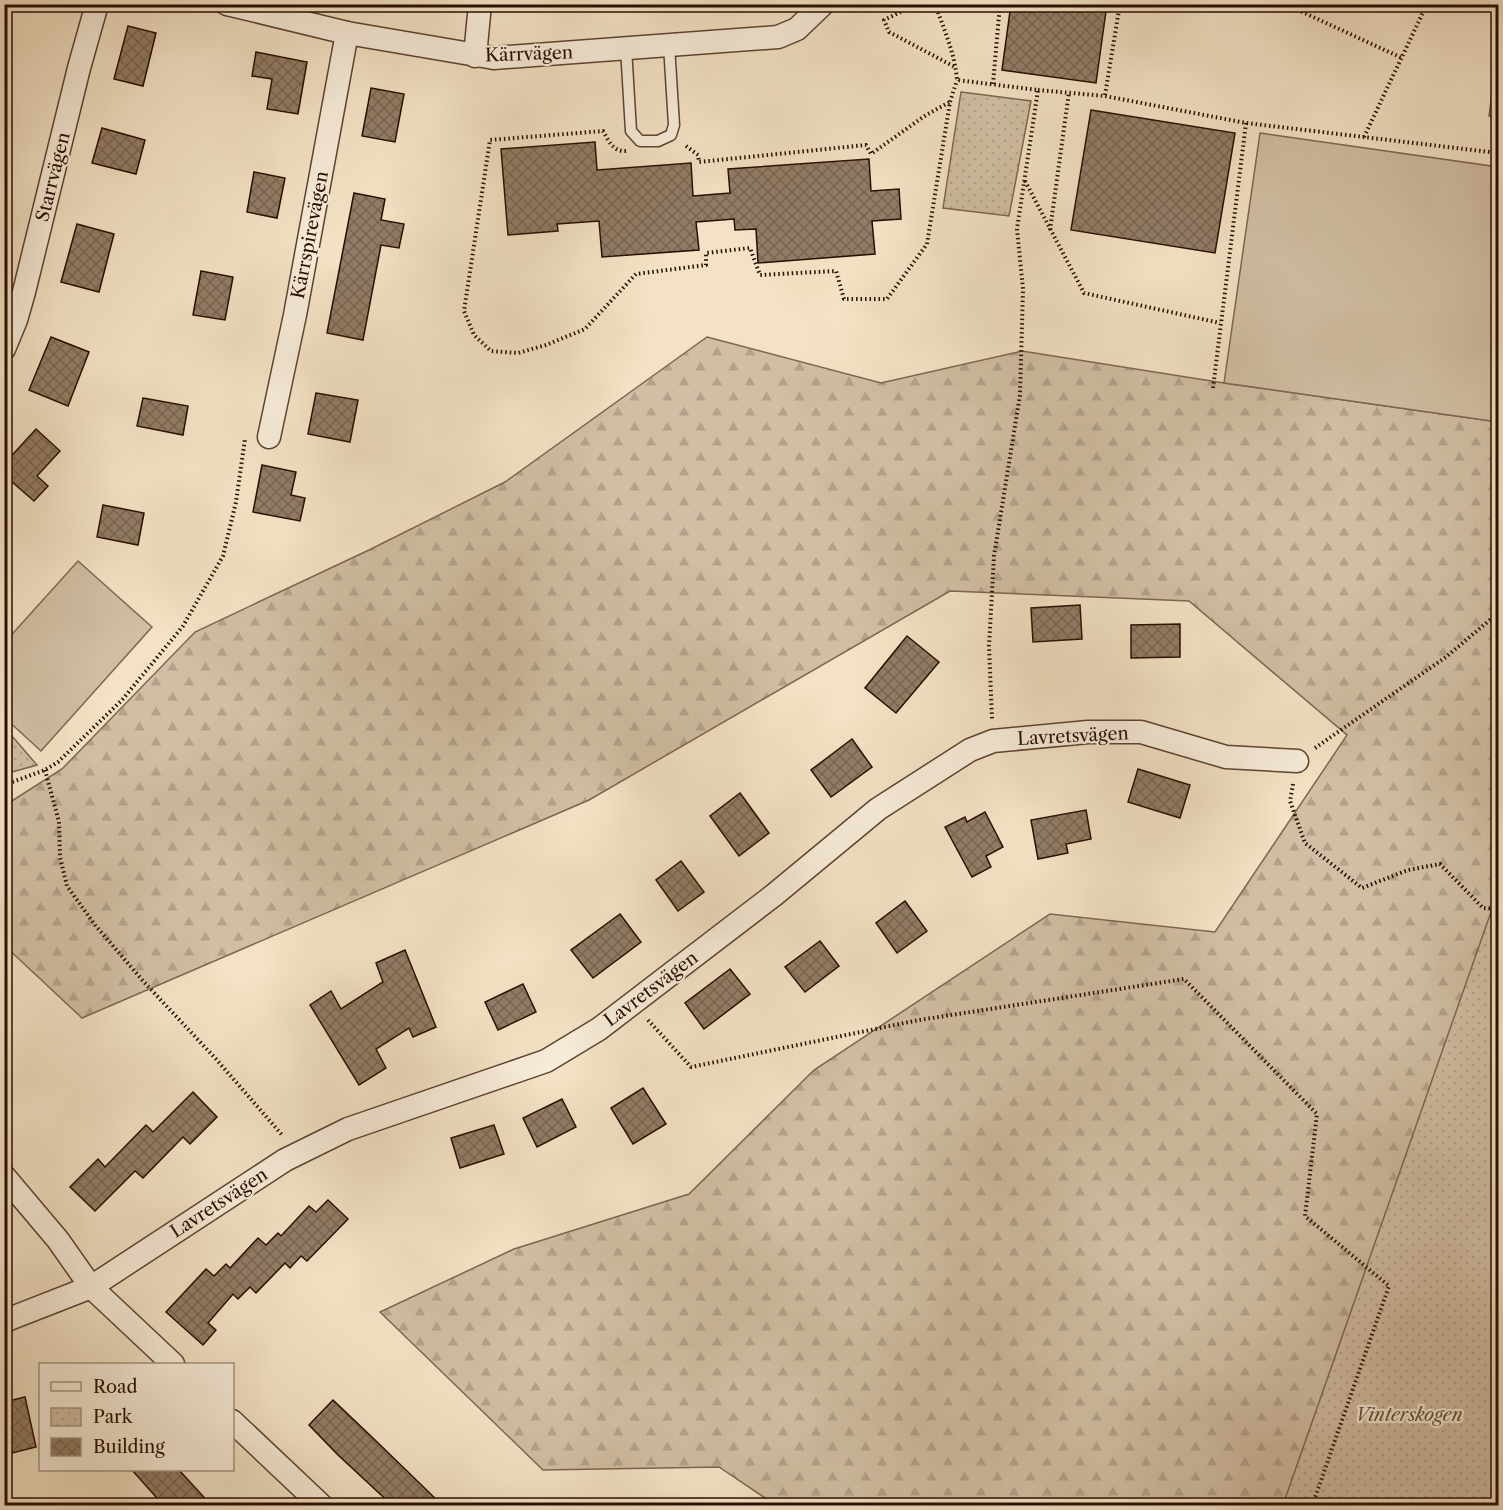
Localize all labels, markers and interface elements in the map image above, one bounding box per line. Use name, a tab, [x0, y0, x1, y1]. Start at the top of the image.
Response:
street label: Kärrvägen	[485, 41, 573, 67]
street label: Starrvägen	[31, 130, 75, 224]
street label: Kärrspirevägen	[287, 169, 333, 301]
street label: Lavretsvägen	[1017, 722, 1129, 750]
street label: Lavretsvägen	[600, 947, 702, 1031]
street label: Lavretsvägen	[166, 1163, 272, 1243]
legend	[39, 1363, 234, 1471]
text: Road	[93, 1376, 138, 1398]
park label: Vinterskogen	[1356, 1404, 1463, 1426]
text: Park	[93, 1406, 134, 1428]
text: Building	[93, 1436, 165, 1458]

